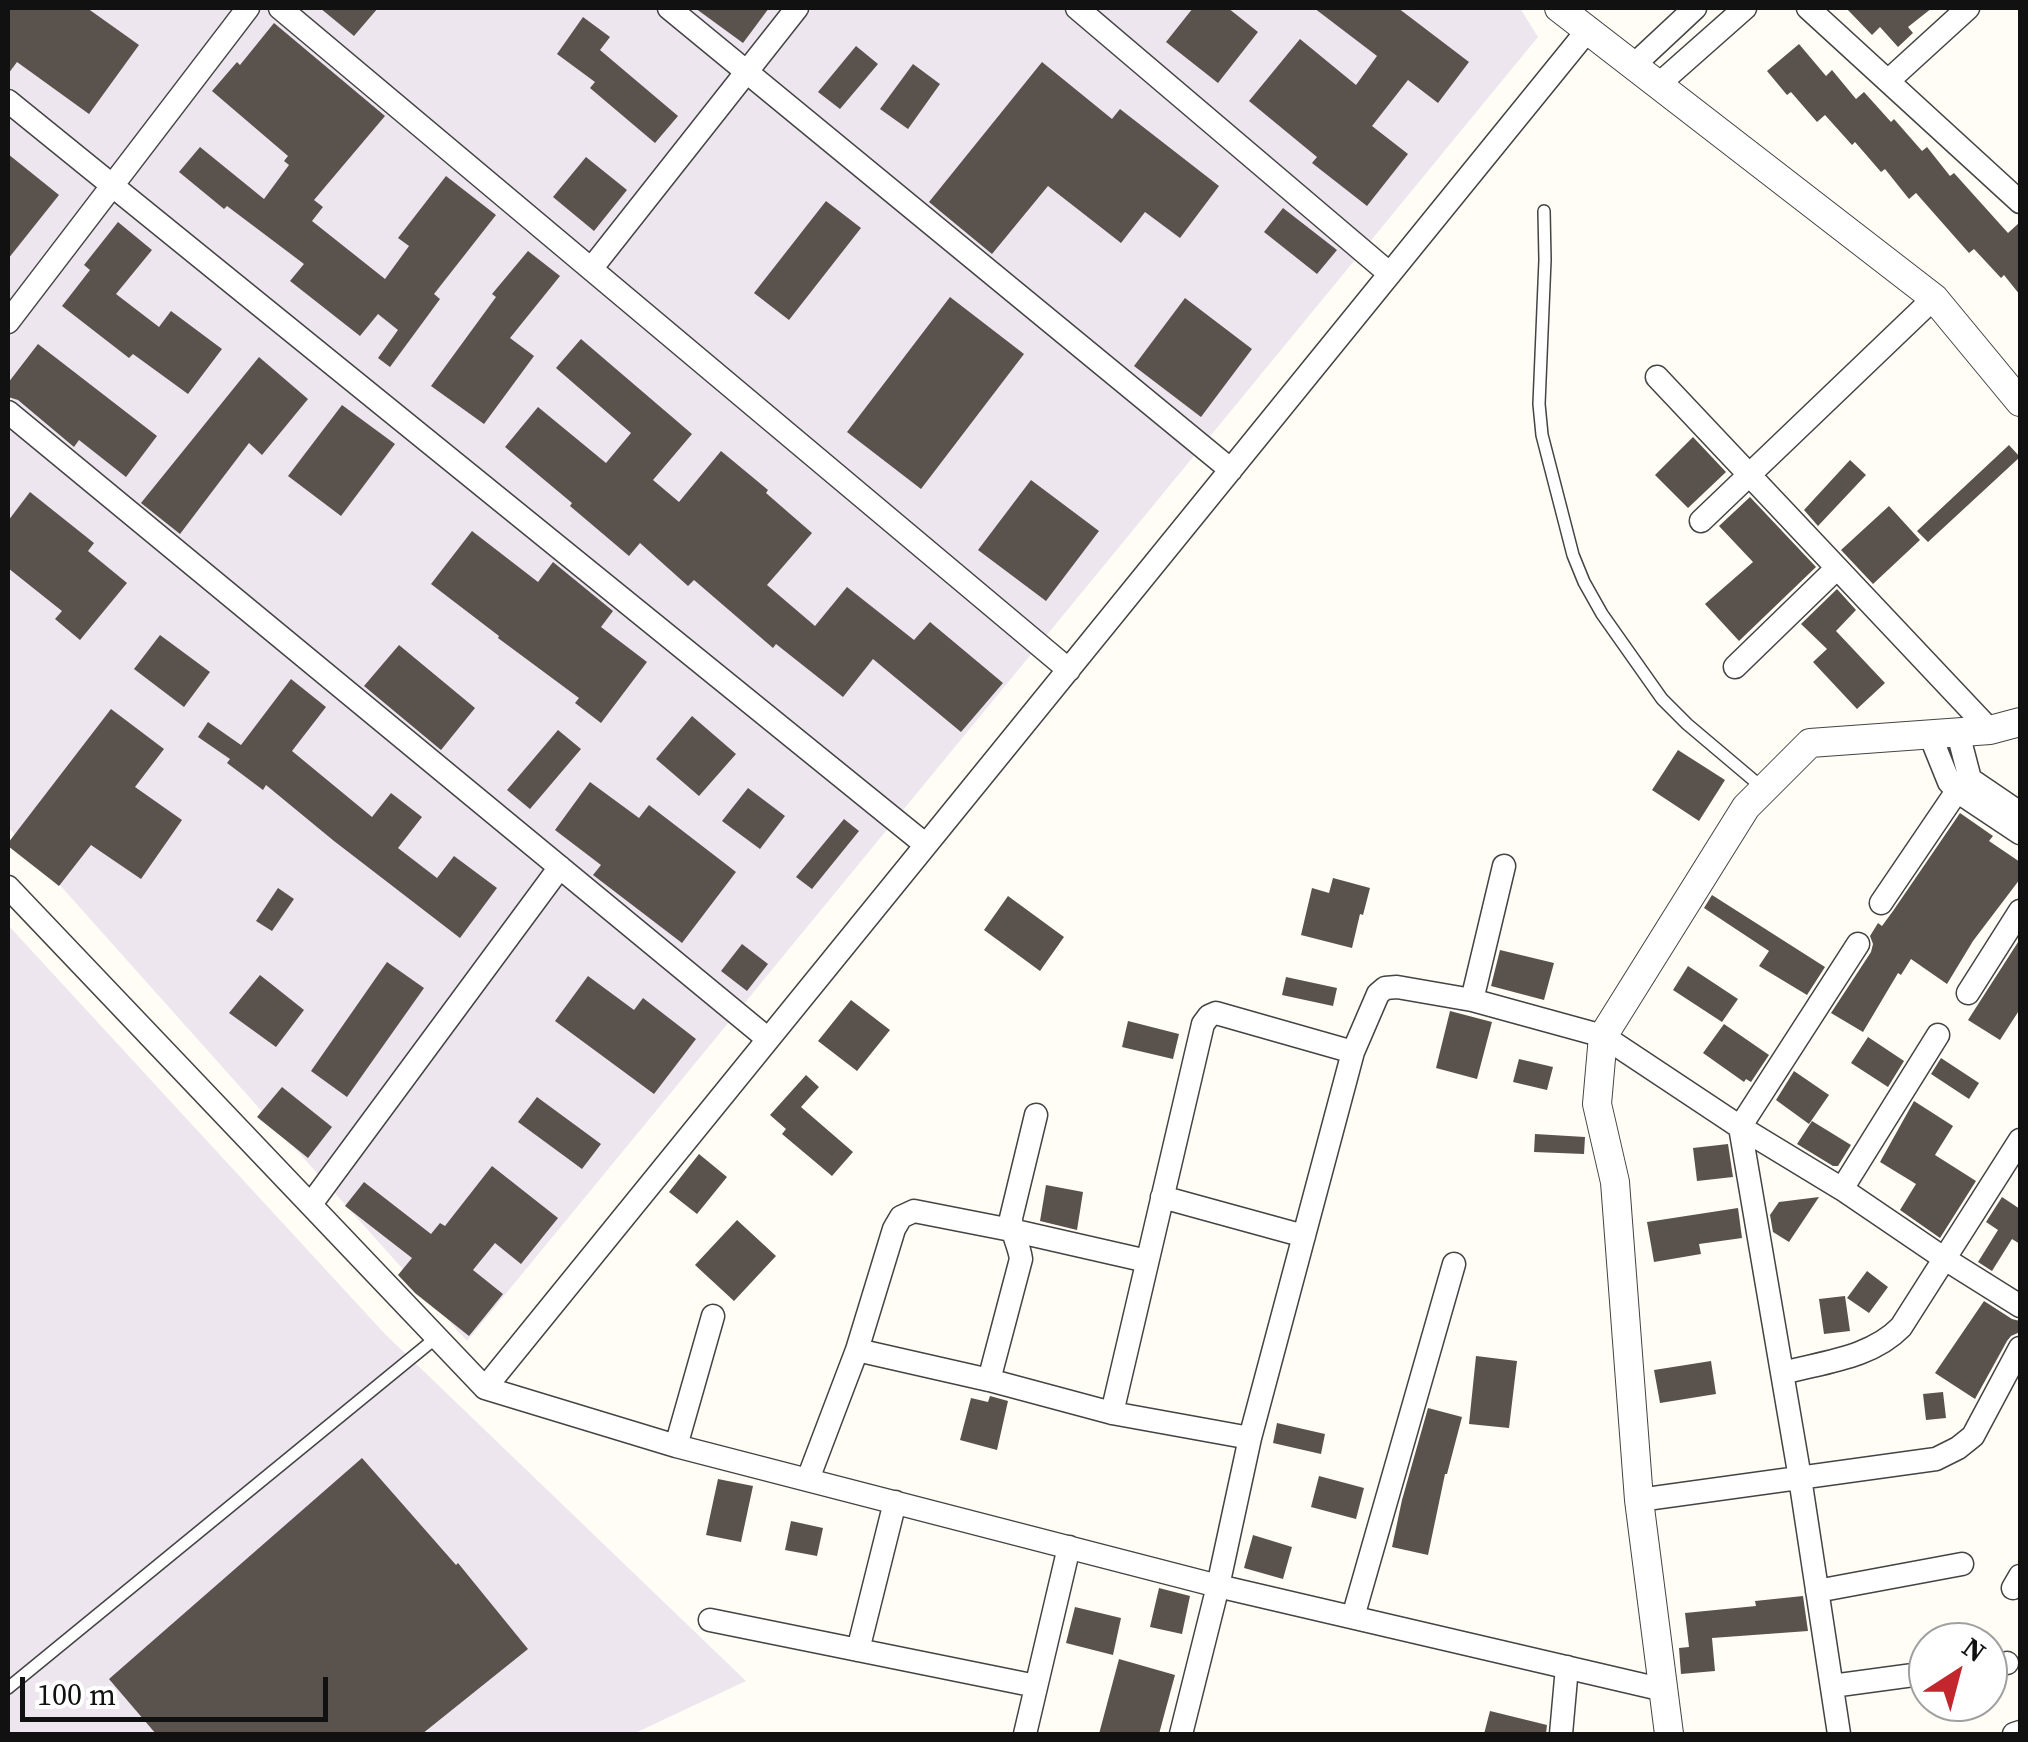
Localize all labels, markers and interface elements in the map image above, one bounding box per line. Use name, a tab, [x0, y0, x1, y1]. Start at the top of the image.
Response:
north arrow	[1908, 1622, 2008, 1722]
text: N	[1955, 1628, 1994, 1671]
scale bar	[25, 1657, 332, 1719]
text: 100 m	[37, 1674, 116, 1715]

